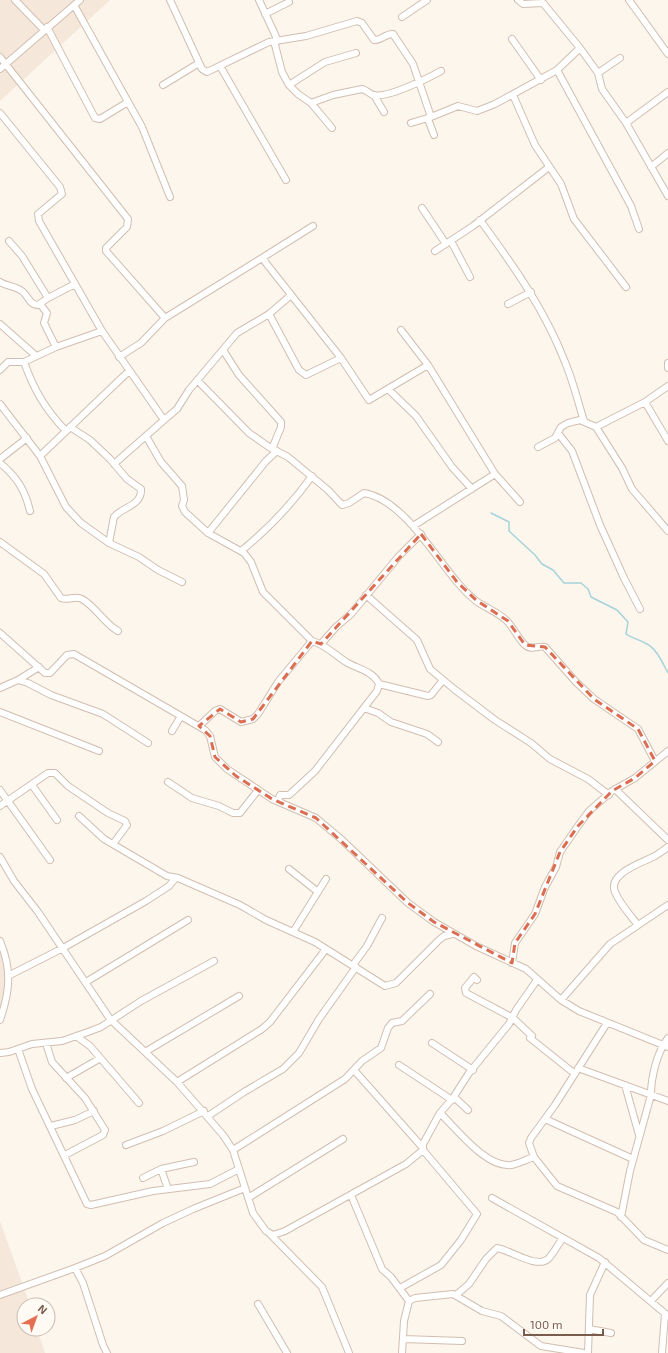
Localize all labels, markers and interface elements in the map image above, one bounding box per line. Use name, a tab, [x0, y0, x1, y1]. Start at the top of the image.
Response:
north arrow	[16, 1297, 56, 1337]
text: N	[36, 1302, 50, 1317]
scale bar	[524, 1311, 603, 1337]
text: 100 m	[530, 1317, 562, 1331]

